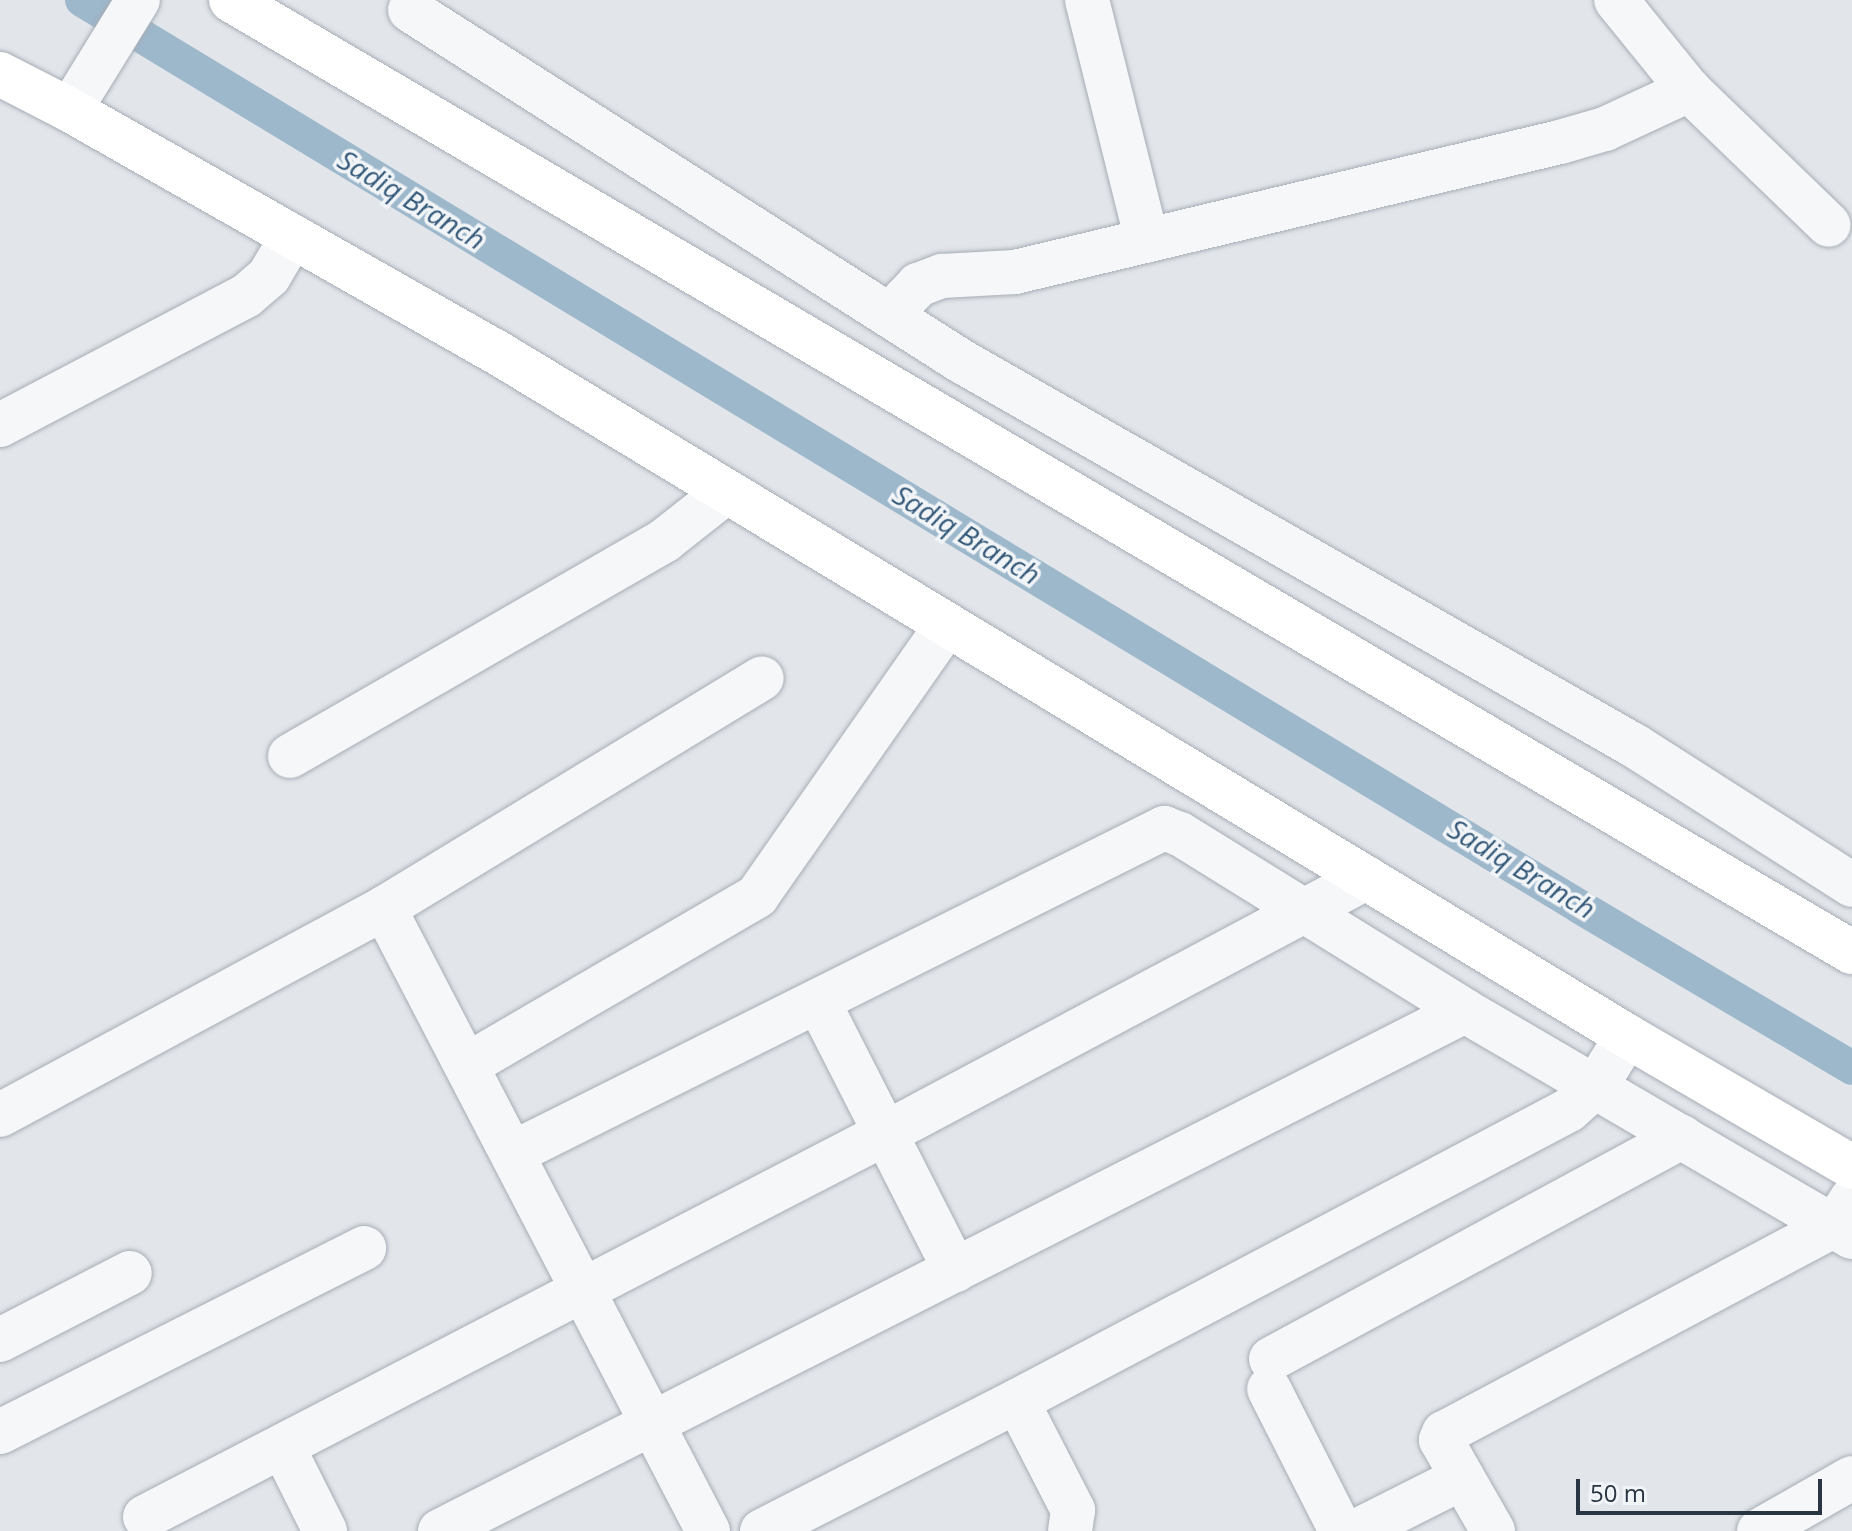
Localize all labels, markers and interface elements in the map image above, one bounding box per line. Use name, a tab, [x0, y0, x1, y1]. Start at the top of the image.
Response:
water label: Sadiq Branch	[333, 142, 491, 256]
water label: Sadiq Branch	[888, 477, 1046, 591]
water label: Sadiq Branch	[1443, 811, 1601, 925]
scale bar	[1580, 1463, 1826, 1513]
text: 50 m	[1590, 1476, 1646, 1509]

